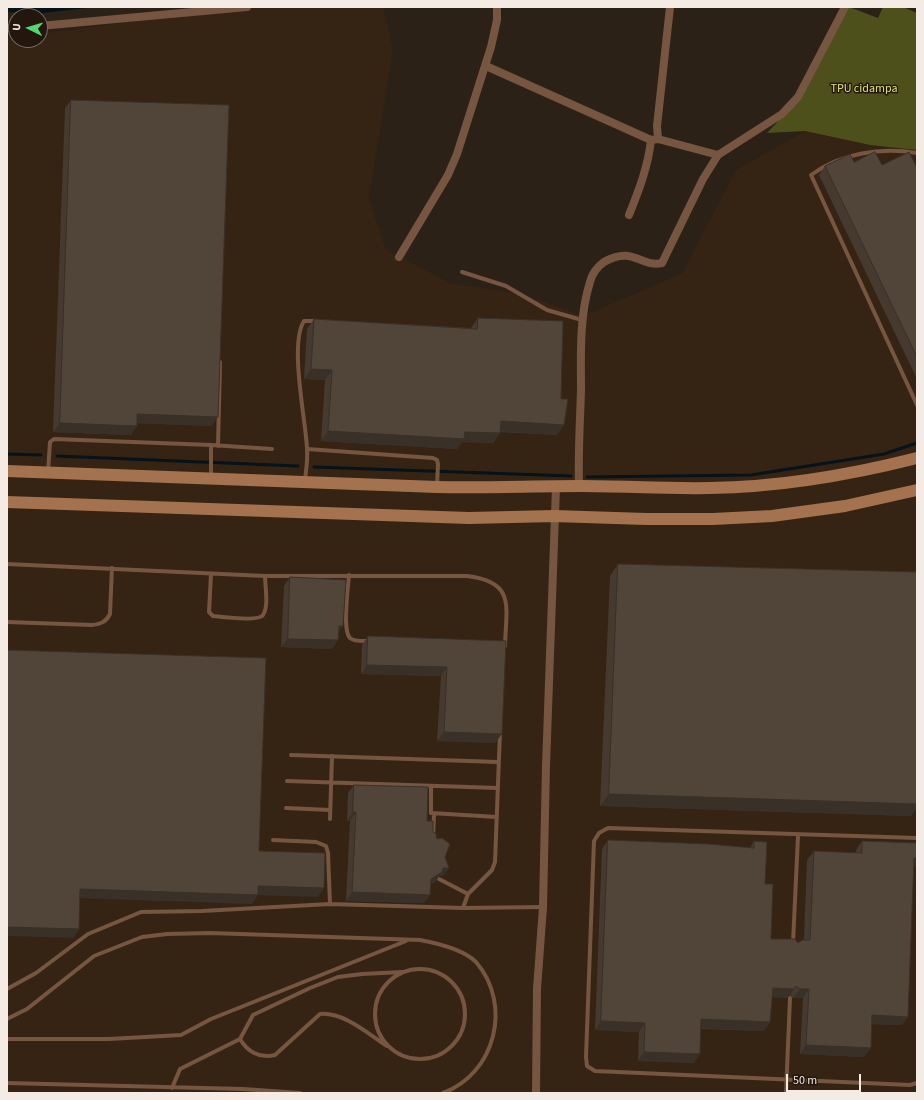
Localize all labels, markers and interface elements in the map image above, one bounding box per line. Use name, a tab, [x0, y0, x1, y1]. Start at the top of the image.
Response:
north arrow	[8, 8, 48, 48]
text: U	[9, 23, 24, 31]
park label: TPU cidampa	[831, 82, 897, 96]
scale bar	[788, 1066, 863, 1092]
text: 50 m	[793, 1072, 817, 1089]

